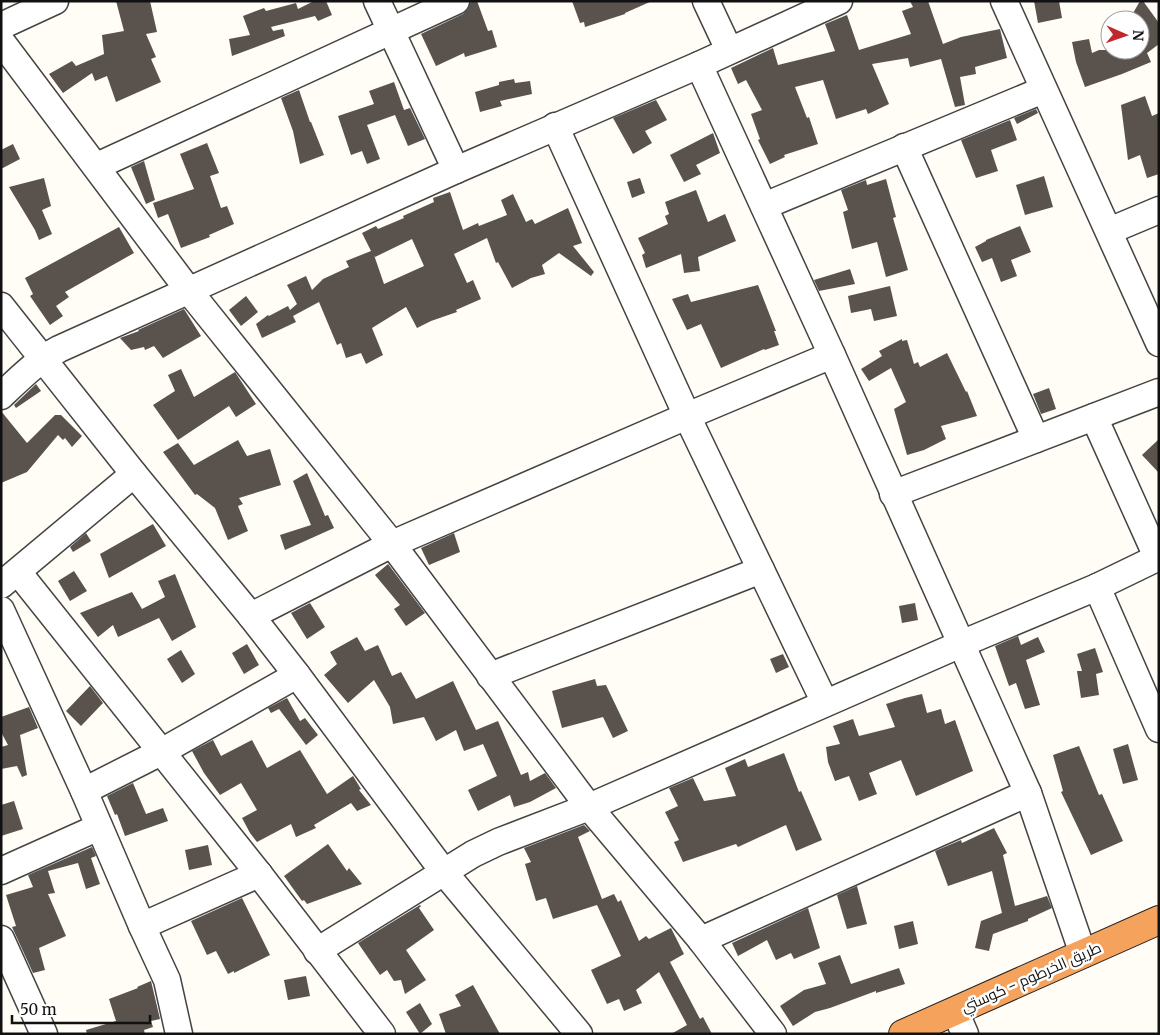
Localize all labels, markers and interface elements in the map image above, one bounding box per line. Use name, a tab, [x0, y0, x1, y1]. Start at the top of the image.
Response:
north arrow	[1100, 10, 1150, 60]
text: N	[1129, 30, 1147, 41]
street label: طريق الخرطوم - كوستي	[958, 937, 1105, 1019]
scale bar	[12, 992, 150, 1024]
text: 50 m	[20, 1000, 57, 1019]

